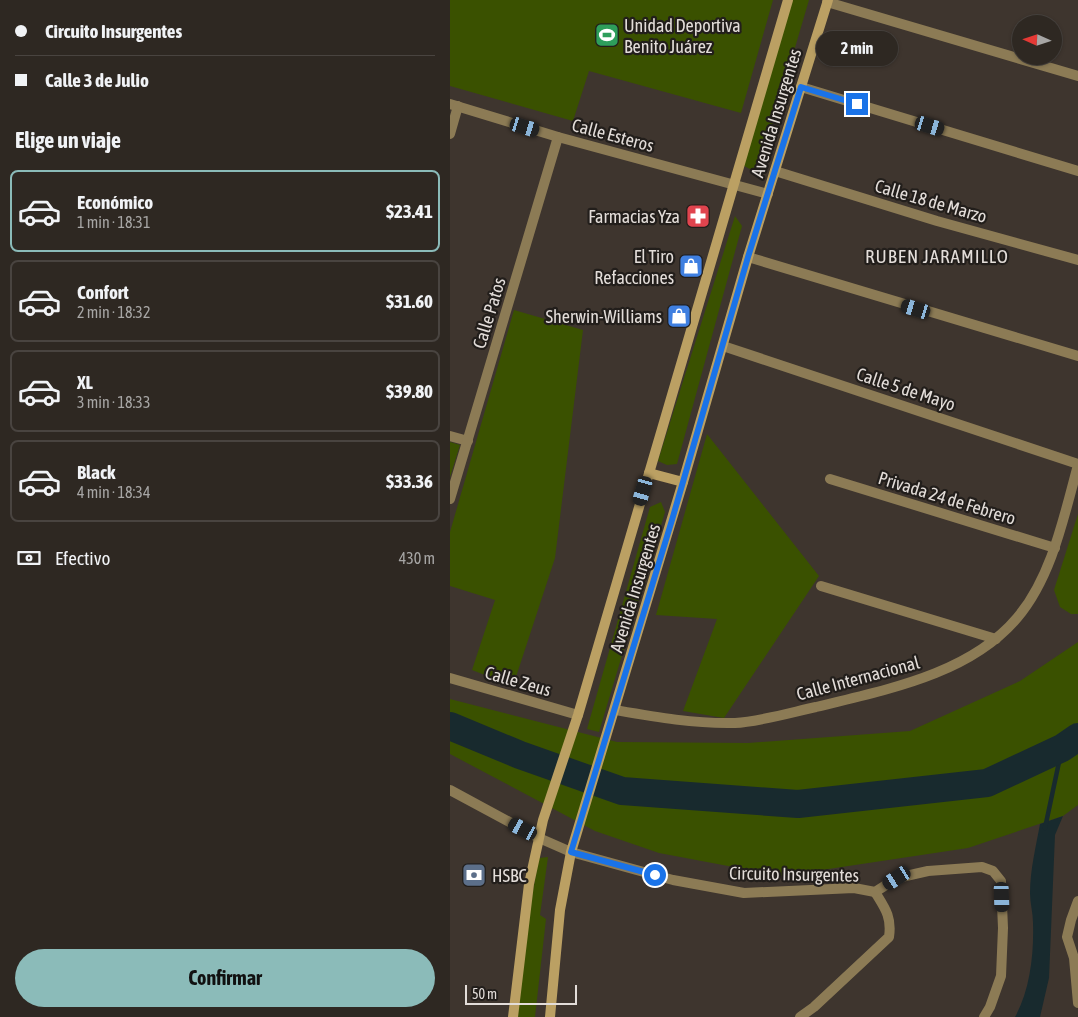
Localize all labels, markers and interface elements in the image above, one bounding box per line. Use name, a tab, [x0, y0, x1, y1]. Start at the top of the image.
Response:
place label: Unidad Deportiva Benito Juárez	[624, 15, 741, 57]
north arrow	[1012, 15, 1062, 65]
map controls	[1012, 15, 1062, 65]
text: Circuito Insurgentes	[45, 20, 182, 42]
sports icon: Unidad Deportiva Benito Juárez	[594, 22, 620, 48]
callout: 2 min	[816, 32, 898, 66]
text: 2 min	[841, 39, 873, 57]
street label: Avenida Insurgentes	[746, 46, 806, 180]
text: Calle 3 de Julio	[45, 69, 149, 91]
route end	[846, 93, 868, 115]
street label: Calle Esteros	[570, 114, 656, 156]
car	[913, 114, 946, 138]
car	[508, 115, 541, 139]
text: Elige un viaje	[15, 127, 121, 153]
street label: Calle 18 de Marzo	[873, 175, 989, 227]
icon: car	[17, 189, 62, 234]
text: Económico	[77, 191, 153, 213]
text: $23.41	[386, 200, 433, 222]
pharmacy icon: Farmacias Yza	[685, 203, 711, 229]
place label: Farmacias Yza	[588, 206, 680, 227]
text: 1 min · 18:31	[77, 213, 150, 231]
district label: RUBEN JARAMILLO	[865, 245, 1009, 267]
place label: El Tiro Refacciones	[594, 246, 674, 288]
shop icon: El Tiro Refacciones	[678, 253, 704, 279]
street label: Calle Patos	[468, 275, 510, 351]
icon: car	[17, 279, 62, 324]
text: Confort	[77, 281, 129, 303]
text: $31.60	[386, 290, 433, 312]
car	[899, 297, 932, 321]
text: 2 min · 18:32	[77, 303, 150, 321]
shop icon: Sherwin-Williams	[666, 303, 692, 329]
place label: Sherwin-Williams	[546, 306, 662, 327]
street label: Calle 5 de Mayo	[854, 363, 958, 415]
icon: car	[17, 369, 62, 414]
text: XL	[77, 371, 93, 393]
text: $39.80	[386, 380, 433, 402]
text: 3 min · 18:33	[77, 393, 150, 411]
icon: car	[17, 459, 62, 504]
text: Black	[77, 461, 115, 483]
street label: Privada 24 de Febrero	[876, 467, 1018, 529]
text: $33.36	[386, 470, 433, 492]
car	[631, 475, 654, 507]
text: 4 min · 18:34	[77, 483, 150, 501]
street label: Avenida Insurgentes	[605, 521, 665, 655]
icon: cash	[15, 544, 43, 572]
text: Efectivo	[55, 547, 110, 569]
text: 430 m	[399, 549, 435, 567]
street label: Calle Internacional	[794, 651, 922, 705]
street label: Calle Zeus	[483, 662, 553, 700]
car	[506, 815, 539, 843]
bank icon: HSBC	[461, 862, 487, 888]
street label: Circuito Insurgentes	[729, 862, 859, 886]
route start	[644, 864, 666, 886]
car	[880, 864, 913, 892]
place label: HSBC	[492, 865, 527, 886]
car	[993, 882, 1010, 912]
button: Confirmar	[15, 949, 435, 1007]
scale bar	[465, 982, 578, 1005]
text: 50 m	[472, 986, 497, 1002]

